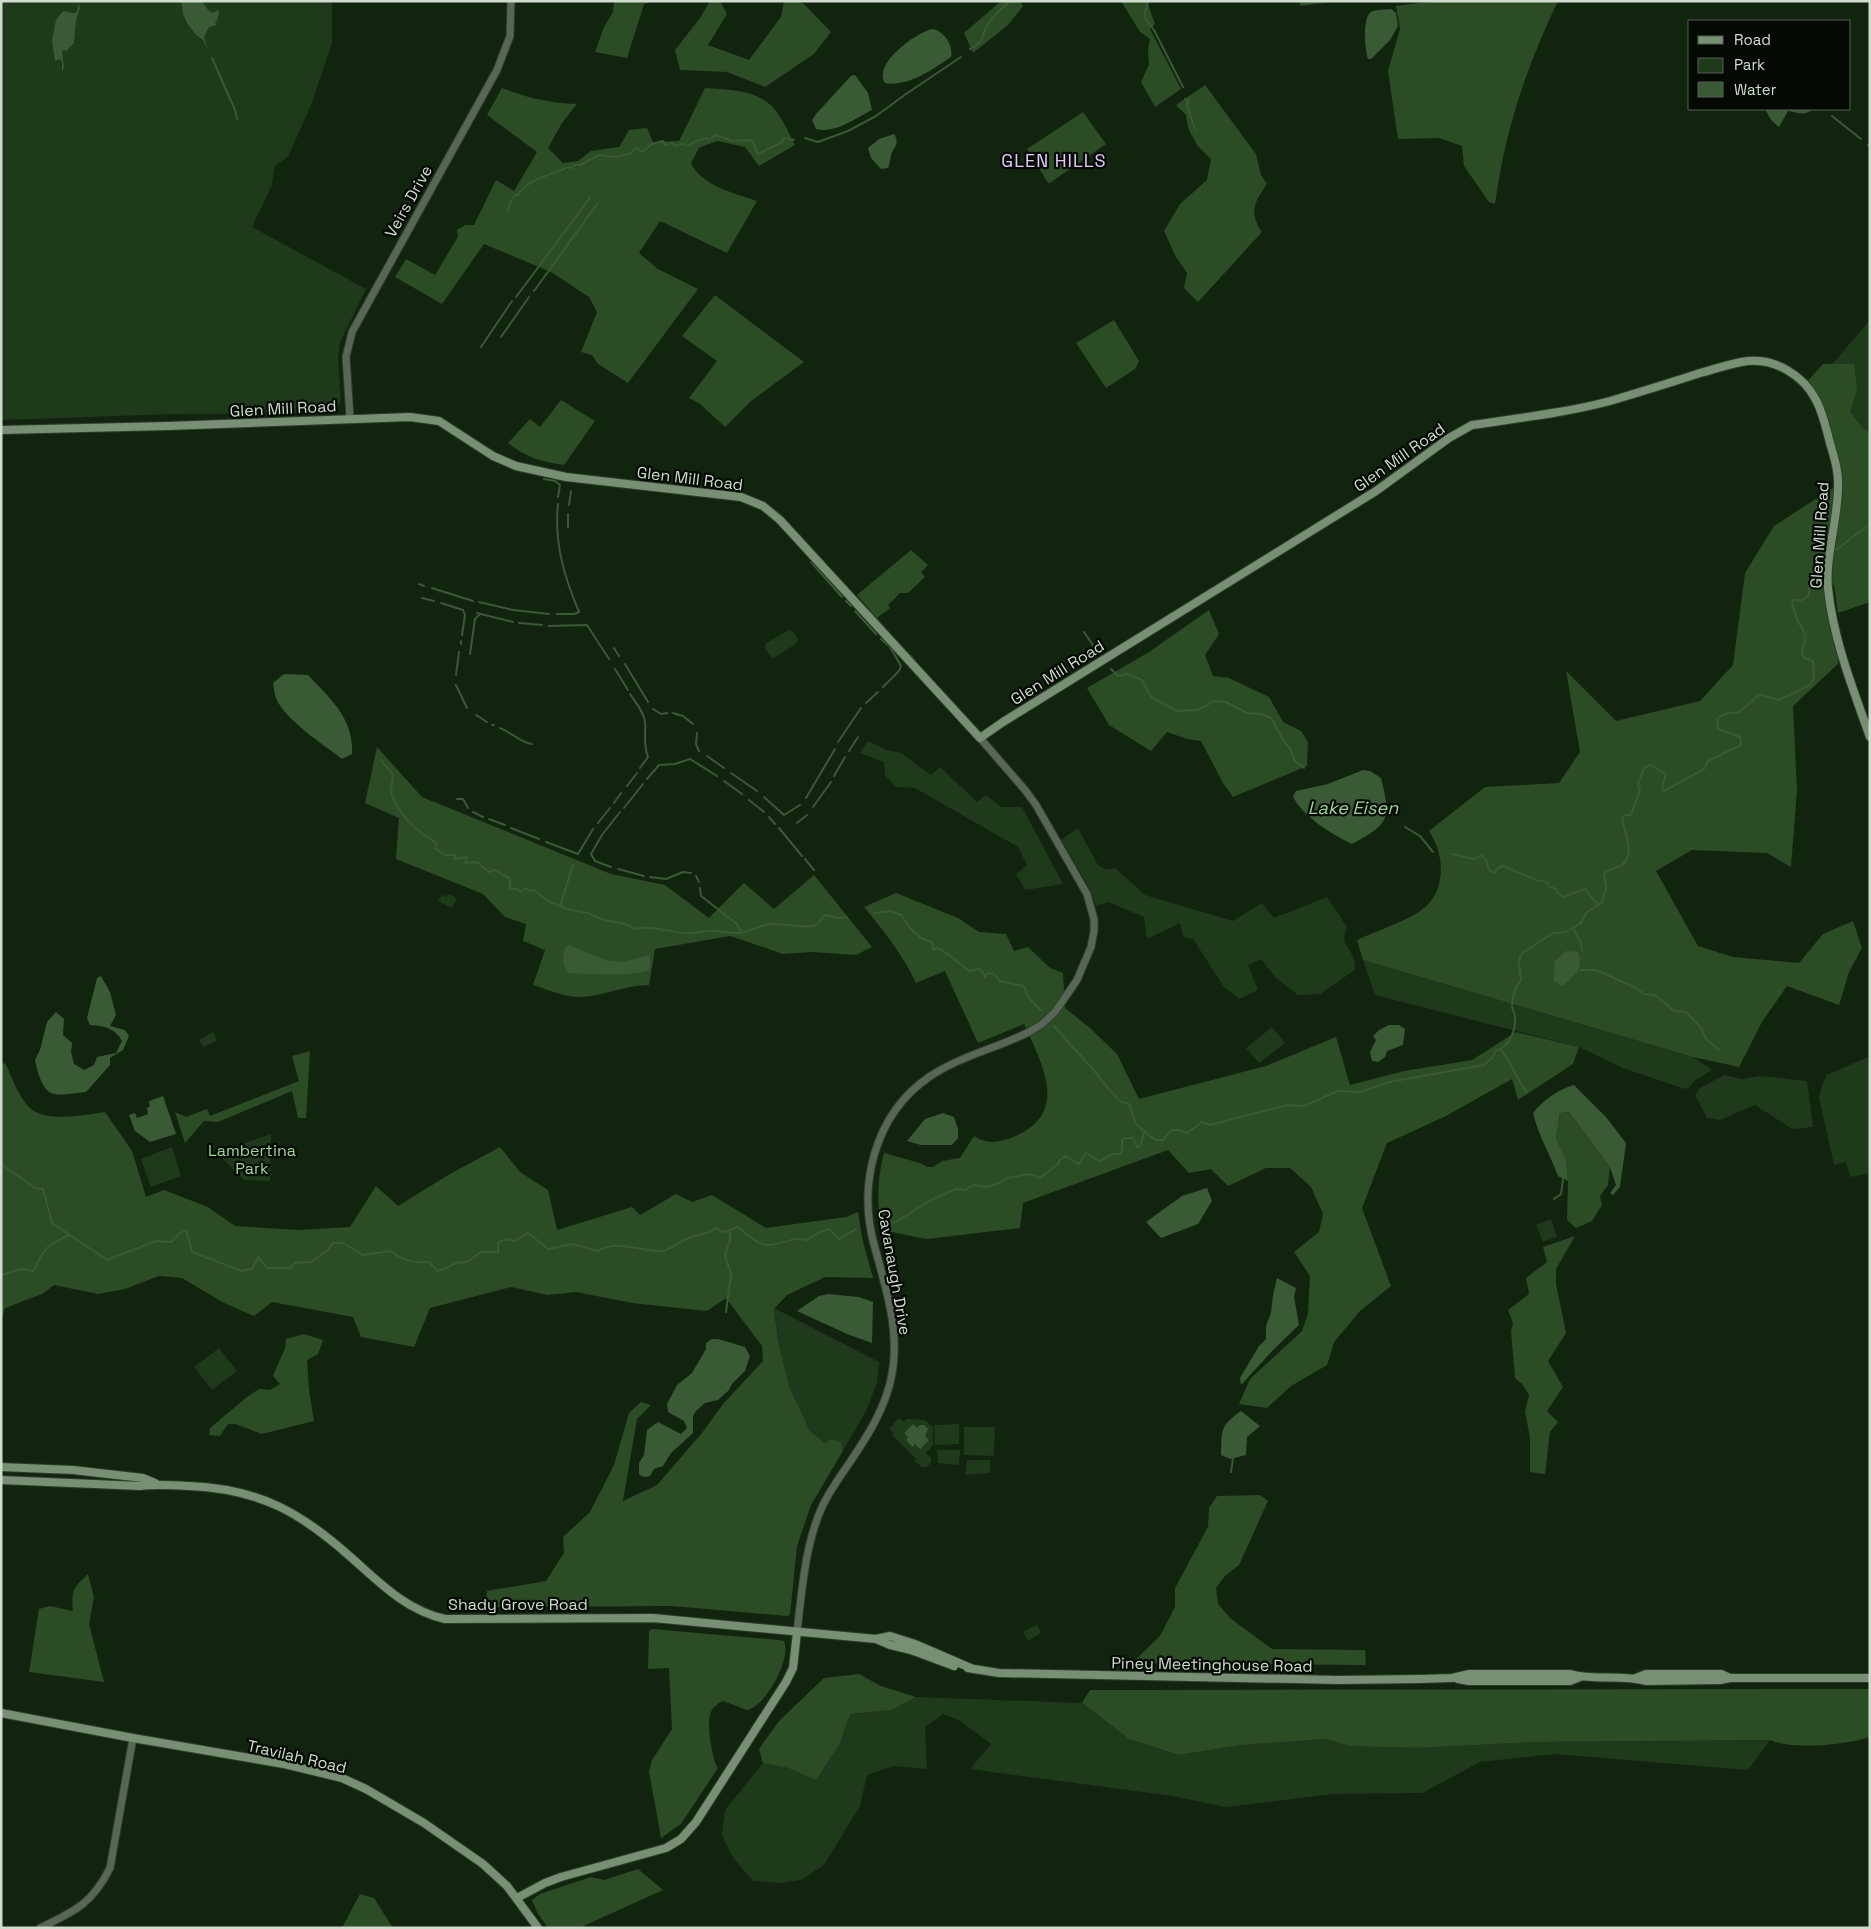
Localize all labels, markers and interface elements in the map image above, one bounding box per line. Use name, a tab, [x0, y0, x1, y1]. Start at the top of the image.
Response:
legend	[1688, 20, 1851, 110]
text: Road	[1734, 30, 1771, 49]
text: Park	[1734, 55, 1765, 74]
text: Water	[1734, 80, 1777, 99]
district label: GLEN HILLS	[1001, 149, 1107, 172]
street label: Veirs Drive	[380, 161, 437, 241]
street label: Glen Mill Road	[229, 395, 337, 422]
street label: Glen Mill Road	[1349, 418, 1449, 497]
street label: Glen Mill Road	[636, 462, 744, 495]
street label: Glen Mill Road	[1805, 481, 1834, 589]
street label: Glen Mill Road	[1006, 635, 1108, 710]
water label: Lake Eisen	[1308, 796, 1399, 819]
park label: Lambertina Park	[208, 1140, 296, 1179]
street label: Cavanaugh Drive	[873, 1207, 916, 1337]
street label: Shady Grove Road	[448, 1594, 588, 1615]
street label: Piney Meetinghouse Road	[1111, 1652, 1313, 1677]
street label: Travilah Road	[245, 1735, 349, 1778]

